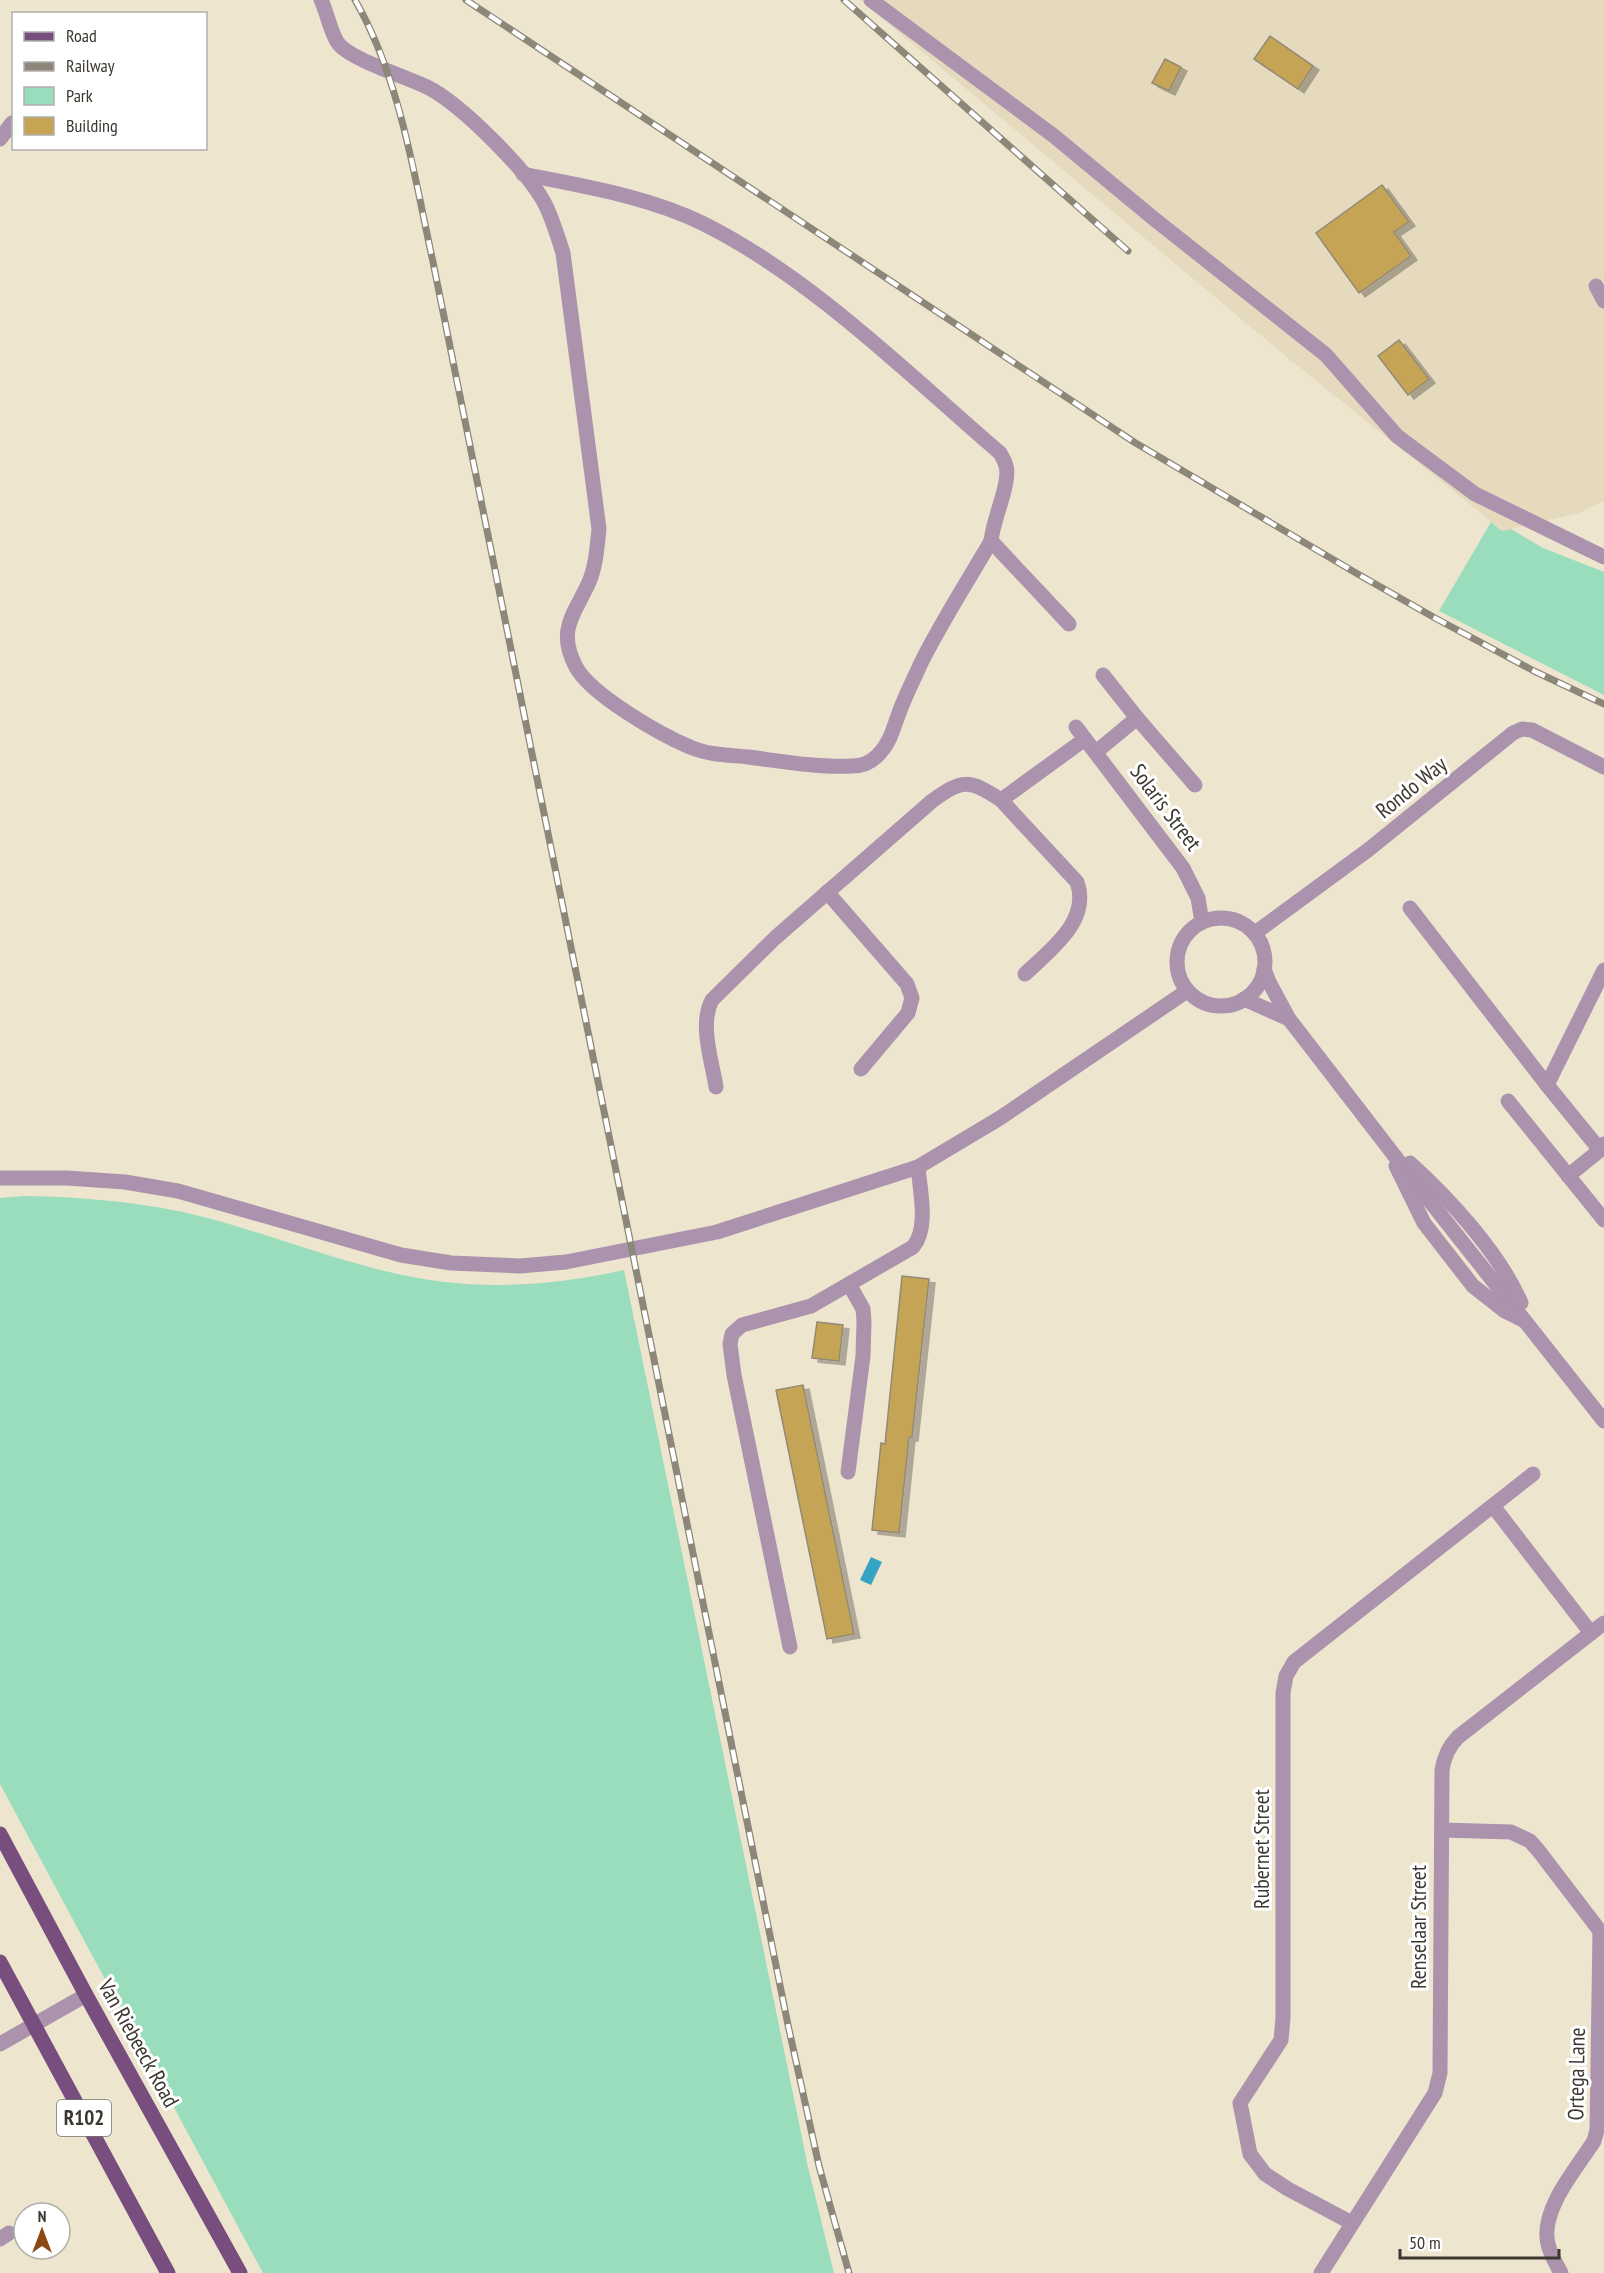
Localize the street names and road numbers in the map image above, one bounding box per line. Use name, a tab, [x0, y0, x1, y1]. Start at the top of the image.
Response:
street label: Rondo Way	[1370, 749, 1453, 824]
street label: Solaris Street	[1124, 758, 1208, 856]
street label: Rubernet Street	[1247, 1789, 1275, 1909]
street label: Renselaar Street	[1404, 1865, 1432, 1989]
street label: Van Riebeeck Road	[92, 1973, 186, 2112]
street label: Ortega Lane	[1561, 2027, 1591, 2121]
road number: R102	[57, 2100, 111, 2136]

